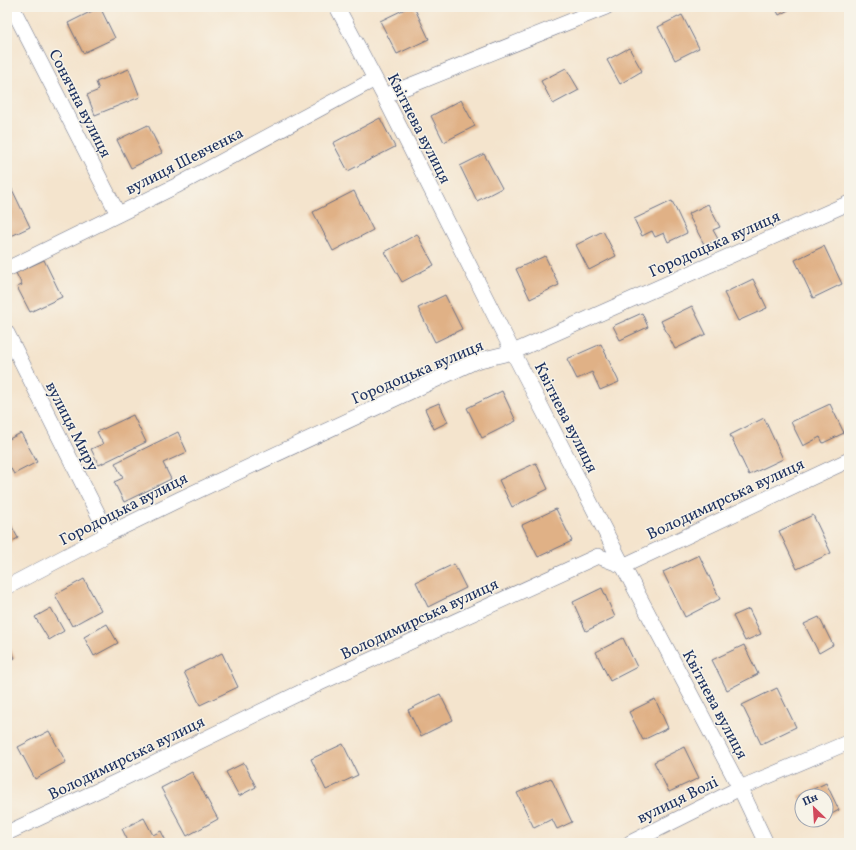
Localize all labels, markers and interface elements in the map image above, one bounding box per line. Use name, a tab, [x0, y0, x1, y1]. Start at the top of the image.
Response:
street label: Сонячна вулиця	[42, 46, 116, 162]
street label: Квітнева вулиця	[381, 70, 455, 188]
street label: вулиця Шевченка	[122, 123, 248, 201]
street label: Городоцька вулиця	[646, 206, 784, 284]
street label: Городоцька вулиця	[348, 335, 487, 411]
street label: Квітнева вулиця	[528, 359, 602, 477]
street label: вулиця Миру	[39, 378, 103, 476]
street label: Володимирська вулиця	[644, 454, 808, 546]
street label: Городоцька вулиця	[56, 468, 192, 552]
street label: Володимирська вулиця	[338, 574, 502, 666]
street label: Квітнева вулиця	[676, 646, 752, 763]
street label: Володимирська вулиця	[45, 711, 209, 806]
street label: вулиця Волі	[634, 772, 722, 830]
north arrow	[794, 788, 834, 828]
text: Пн	[800, 790, 821, 810]

